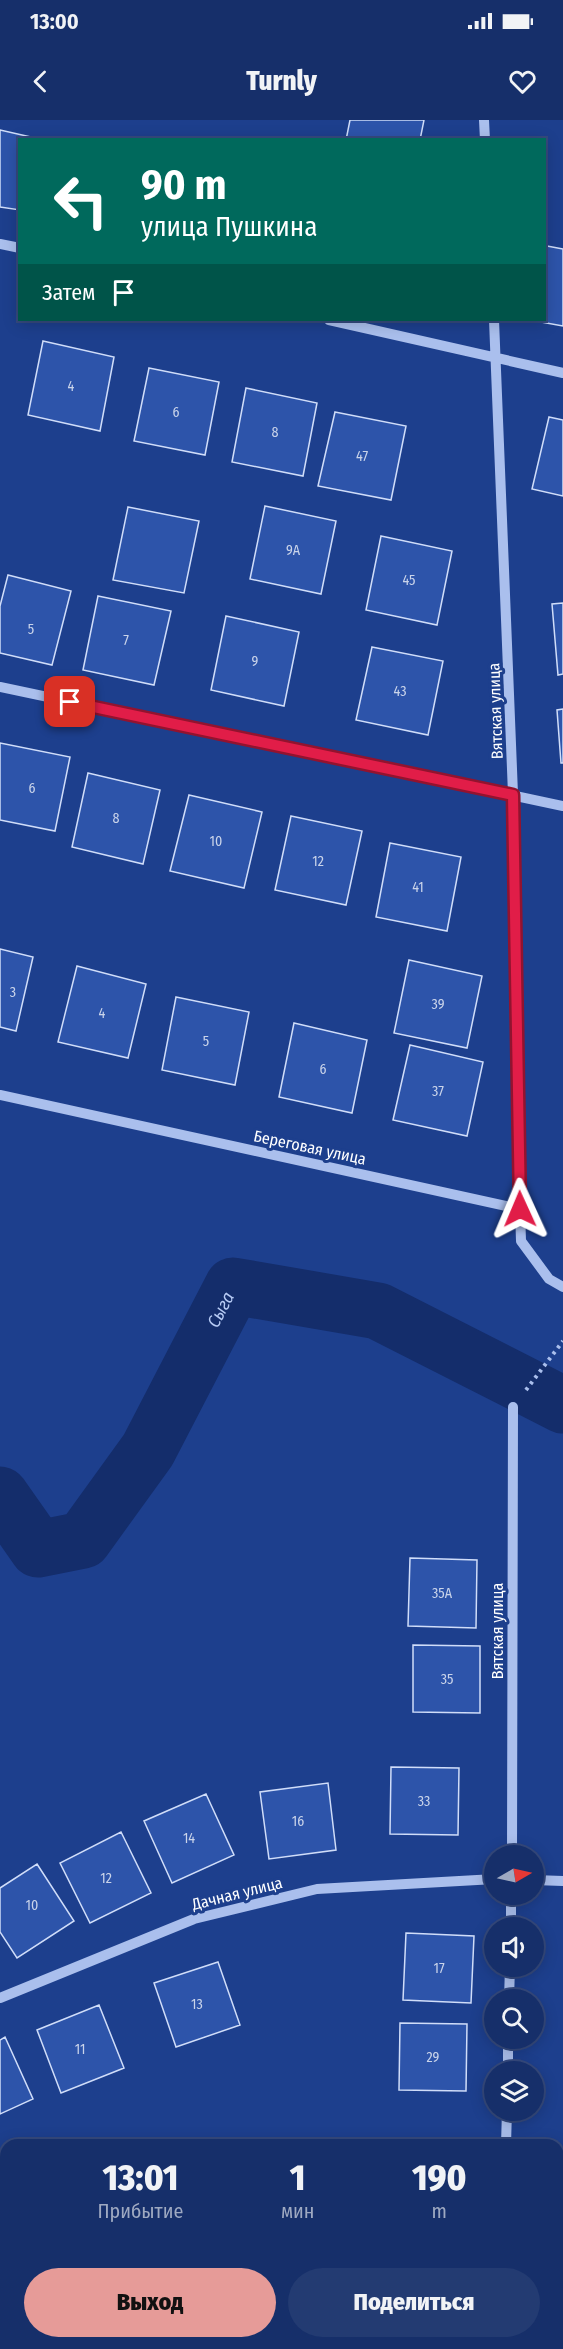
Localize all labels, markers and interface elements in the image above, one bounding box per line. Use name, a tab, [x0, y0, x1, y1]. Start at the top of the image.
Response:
text: 13:00	[30, 8, 79, 35]
icon: back	[24, 65, 57, 98]
text: Turnly	[246, 65, 317, 97]
icon: heart	[506, 65, 539, 98]
text: 90 m	[141, 160, 226, 210]
icon: left	[42, 162, 120, 240]
text: улица Пушкина	[141, 211, 317, 243]
icon: arrive	[107, 276, 140, 309]
text: Затем	[42, 279, 95, 306]
house number: 4	[68, 378, 75, 395]
house number: 6	[173, 404, 180, 421]
house number: 8	[272, 424, 279, 441]
house number: 47	[356, 448, 368, 465]
house number: 9А	[286, 542, 301, 559]
house number: 45	[402, 572, 416, 589]
house number: 5	[28, 621, 34, 638]
house number: 7	[123, 632, 129, 649]
house number: 9	[252, 653, 259, 670]
street label: Вятская улица	[484, 662, 507, 760]
pin	[44, 676, 95, 727]
house number: 43	[394, 683, 406, 700]
icon: arrive	[53, 685, 86, 718]
house number: 6	[29, 780, 36, 797]
house number: 8	[113, 810, 120, 827]
house number: 10	[210, 833, 222, 850]
house number: 12	[312, 853, 324, 870]
house number: 41	[412, 879, 424, 896]
house number: 3	[10, 984, 16, 1001]
house number: 39	[432, 996, 445, 1013]
house number: 4	[99, 1005, 106, 1022]
house number: 5	[203, 1033, 209, 1050]
house number: 6	[320, 1061, 327, 1078]
house number: 37	[432, 1083, 444, 1100]
street label: Береговая улица	[252, 1126, 368, 1169]
position arrow	[488, 1177, 552, 1241]
water label: Сыга	[202, 1288, 239, 1331]
street label: Вятская улица	[488, 1583, 507, 1679]
house number: 35А	[432, 1585, 453, 1602]
house number: 35	[441, 1671, 453, 1688]
house number: 33	[418, 1793, 430, 1810]
house number: 16	[292, 1813, 304, 1830]
house number: 14	[183, 1830, 195, 1847]
north arrow	[484, 1845, 544, 1905]
map controls	[484, 1845, 544, 2121]
house number: 12	[100, 1870, 112, 1887]
street label: Дачная улица	[189, 1873, 285, 1914]
house number: 10	[26, 1897, 38, 1914]
button: sound	[484, 1917, 544, 1977]
house number: 17	[433, 1960, 445, 1977]
button: search	[484, 1989, 544, 2049]
house number: 13	[191, 1996, 203, 2013]
house number: 11	[75, 2041, 85, 2058]
house number: 29	[427, 2049, 440, 2066]
button: layers	[484, 2061, 544, 2121]
text: 13:01	[102, 2156, 178, 2200]
text: 1	[290, 2156, 305, 2200]
text: 190	[412, 2156, 466, 2200]
text: Прибытие	[98, 2199, 183, 2223]
text: мин	[281, 2199, 314, 2223]
text: m	[432, 2199, 447, 2223]
button: Выход	[24, 2268, 276, 2337]
button: Поделиться	[288, 2268, 540, 2337]

